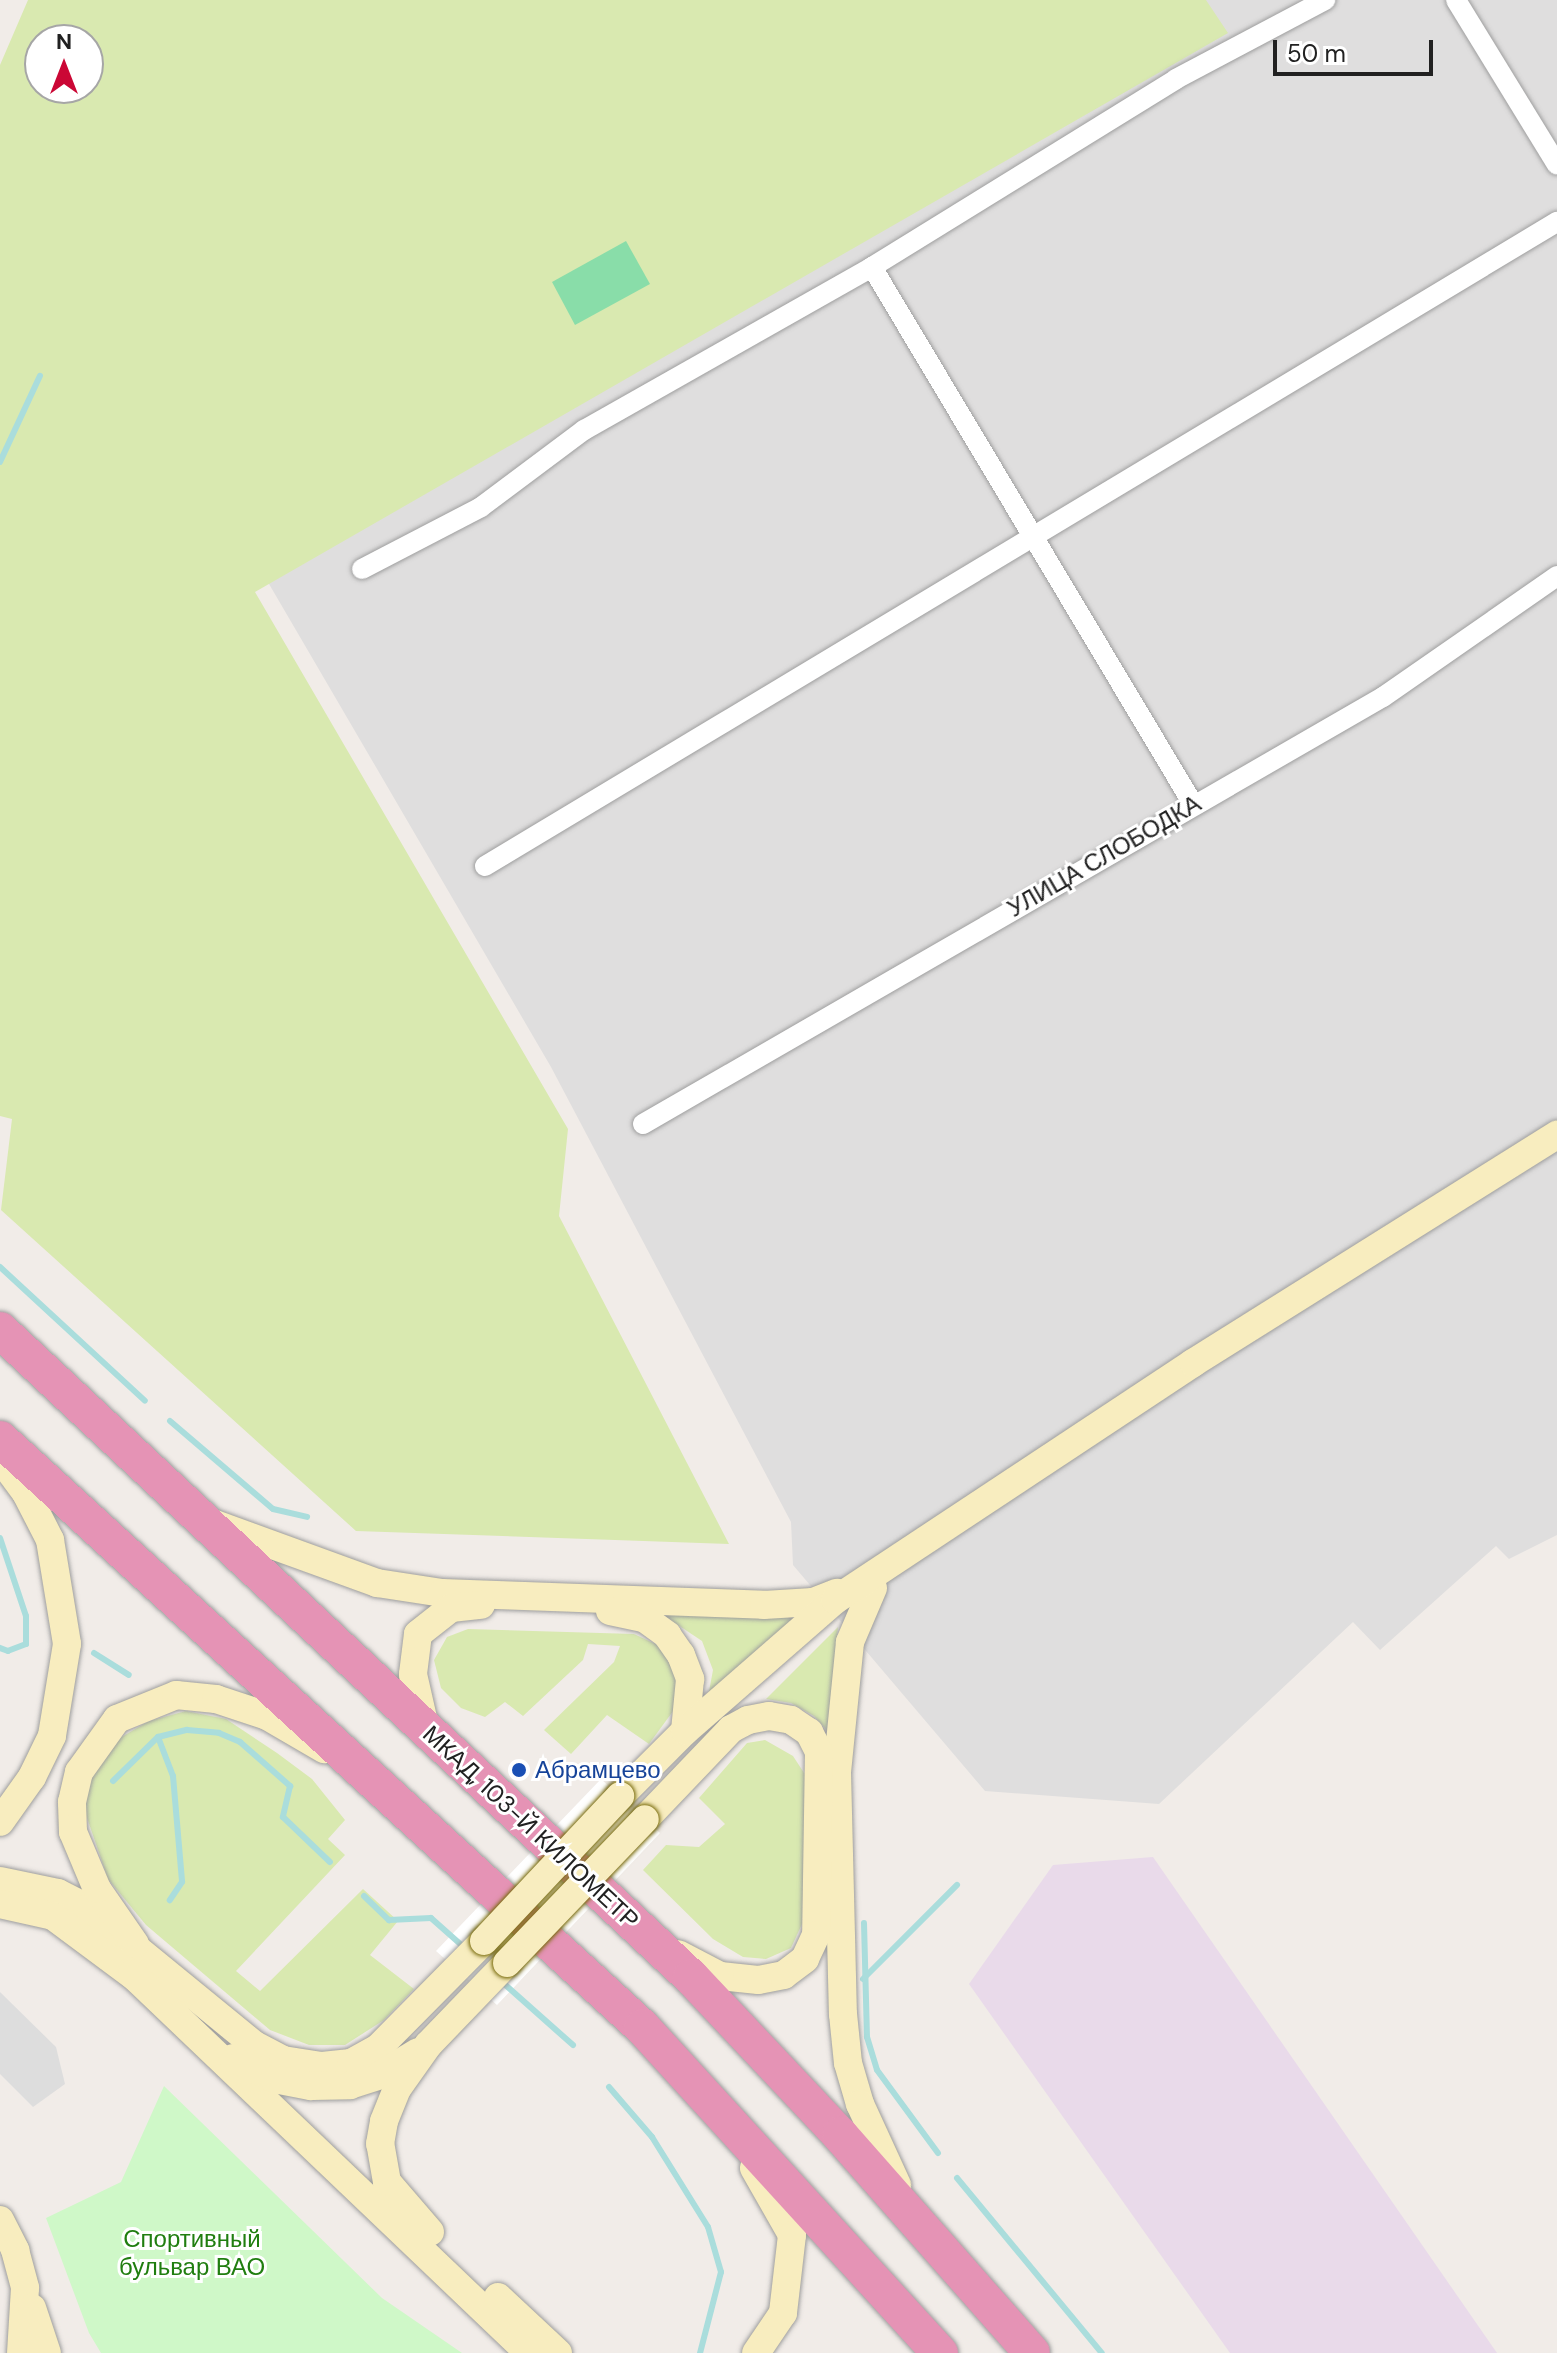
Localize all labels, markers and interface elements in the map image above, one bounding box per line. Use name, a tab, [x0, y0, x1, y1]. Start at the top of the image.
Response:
north arrow	[24, 24, 104, 104]
scale bar	[1277, 24, 1437, 74]
text: N	[56, 27, 72, 56]
text: 50 m	[1287, 38, 1346, 69]
street label: УЛИЦА СЛОБОДКА	[1002, 789, 1206, 923]
street label: МКАД, 103-Й КИЛОМЕТР	[417, 1719, 645, 1935]
place label: Абрамцево	[535, 1756, 661, 1784]
marker: Абрамцево	[510, 1761, 528, 1779]
park label: Спортивный бульвар ВАО	[119, 2225, 265, 2281]

